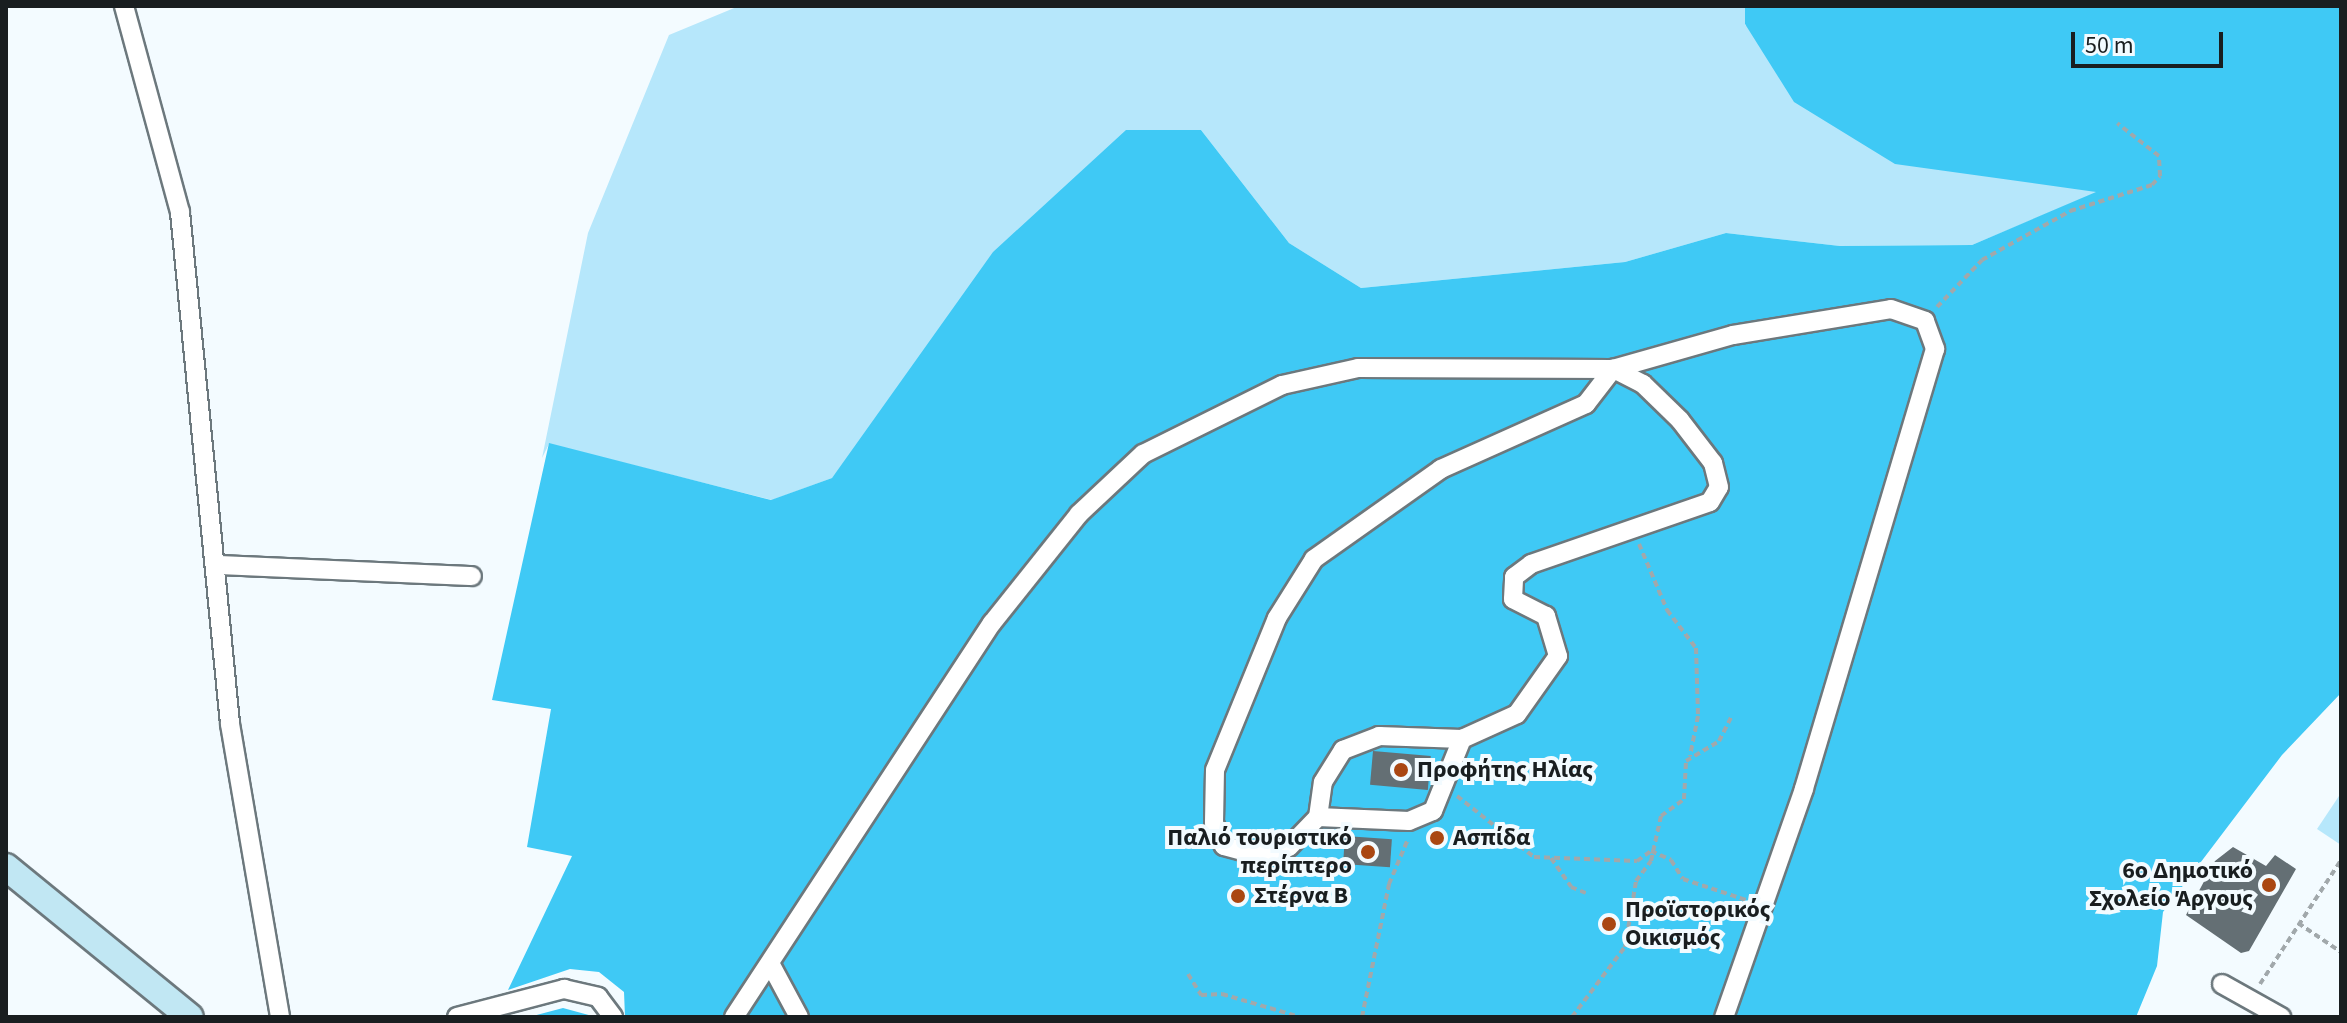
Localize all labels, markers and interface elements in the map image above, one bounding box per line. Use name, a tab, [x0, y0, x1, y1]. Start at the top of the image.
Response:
scale bar	[2075, 16, 2227, 66]
text: 50 m	[2085, 28, 2134, 63]
place label: Προφήτης Ηλίας	[1417, 756, 1593, 784]
marker: Προφήτης Ηλίας	[1392, 761, 1410, 779]
place label: Παλιό τουριστικό περίπτερο	[1167, 824, 1352, 880]
place label: Ασπίδα	[1453, 824, 1530, 852]
marker: Ασπίδα	[1428, 829, 1446, 847]
marker: Παλιό τουριστικό περίπτερο	[1359, 843, 1377, 861]
place label: 6ο Δημοτικό Σχολείο Άργους	[2089, 857, 2253, 913]
marker: 6ο Δημοτικό Σχολείο Άργους	[2260, 876, 2278, 894]
place label: Στέρνα Β	[1254, 882, 1348, 910]
marker: Στέρνα Β	[1229, 887, 1247, 905]
place label: Προϊστορικός Οικισμός	[1625, 896, 1770, 952]
marker: Προϊστορικός Οικισμός	[1600, 915, 1618, 933]

